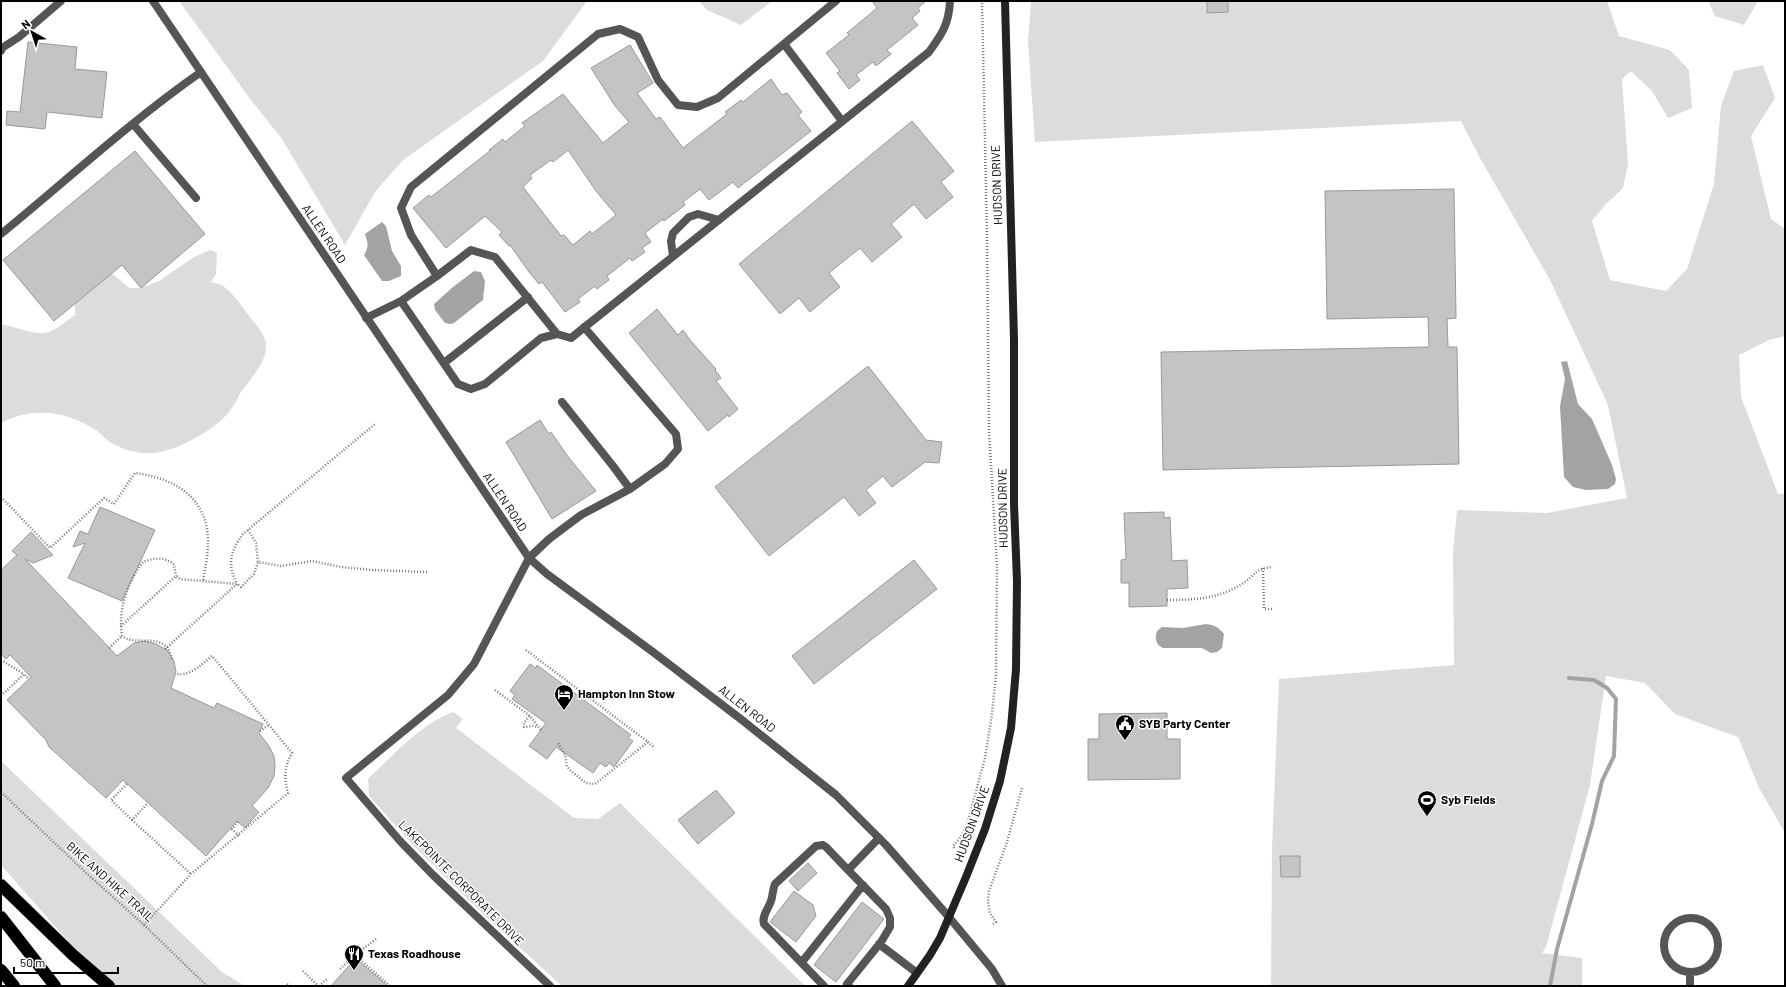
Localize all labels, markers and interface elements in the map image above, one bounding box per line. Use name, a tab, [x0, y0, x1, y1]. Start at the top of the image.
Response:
north arrow	[12, 12, 52, 52]
text: N	[18, 16, 32, 31]
street label: HUDSON DRIVE	[988, 145, 1004, 225]
street label: ALLEN ROAD	[300, 201, 350, 266]
street label: HUDSON DRIVE	[994, 468, 1010, 548]
street label: ALLEN ROAD	[481, 469, 531, 534]
street label: ALLEN ROAD	[716, 682, 779, 735]
hotel icon: Hampton Inn Stow	[553, 683, 575, 711]
place label: Hampton Inn Stow	[578, 686, 675, 700]
public building icon: SYB Party Center	[1114, 713, 1136, 741]
place label: SYB Party Center	[1139, 716, 1230, 730]
street label: HUDSON DRIVE	[951, 784, 991, 864]
sports icon: Syb Fields	[1416, 789, 1438, 817]
place label: Syb Fields	[1441, 792, 1495, 806]
street label: LAKEPOINTE CORPORATE DRIVE	[396, 817, 527, 948]
street label: BIKE AND HIKE TRAIL	[64, 838, 157, 924]
restaurant icon: Texas Roadhouse	[343, 943, 365, 971]
place label: Texas Roadhouse	[368, 946, 461, 960]
scale bar	[14, 949, 118, 975]
text: 50 m	[20, 955, 45, 969]

